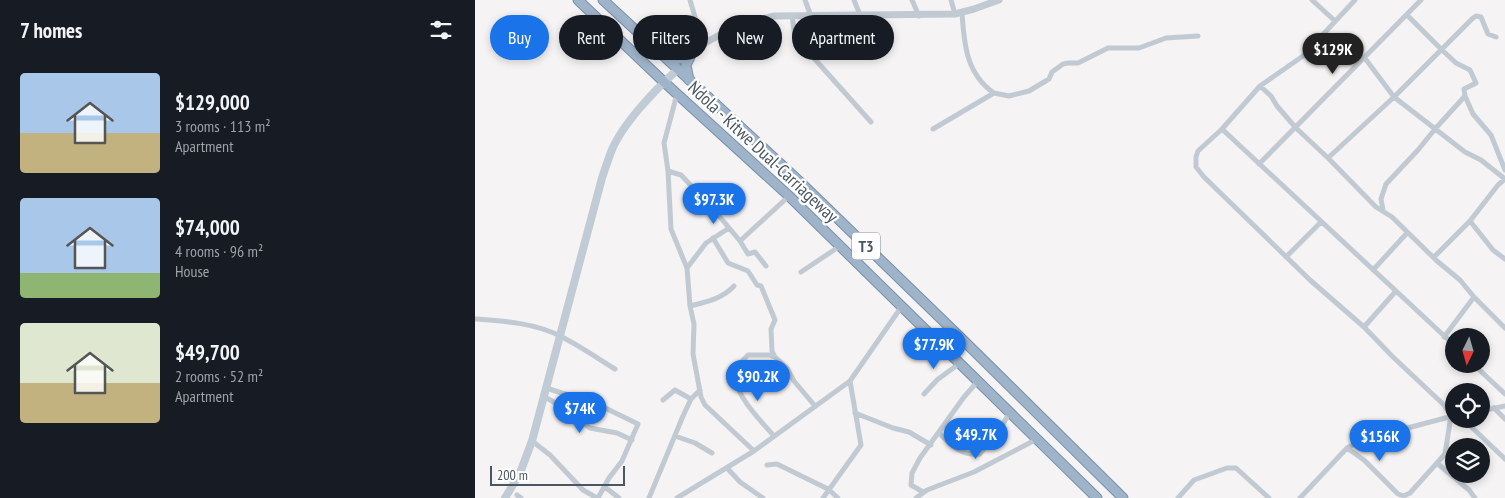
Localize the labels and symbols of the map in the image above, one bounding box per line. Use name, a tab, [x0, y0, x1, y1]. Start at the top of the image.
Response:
pin: $129K	[1298, 32, 1368, 75]
street label: Ndola - Kitwe Dual-Carriageway	[683, 76, 844, 227]
pin: $97.3K	[673, 182, 755, 225]
road number: T3	[852, 232, 880, 260]
pin: $77.9K	[893, 328, 975, 370]
north arrow	[1445, 328, 1490, 372]
pin: $90.2K	[717, 360, 799, 402]
pin: $74K	[550, 392, 610, 434]
pin: $49.7K	[935, 418, 1017, 460]
pin: $156K	[1345, 420, 1415, 462]
scale bar	[490, 463, 625, 486]

